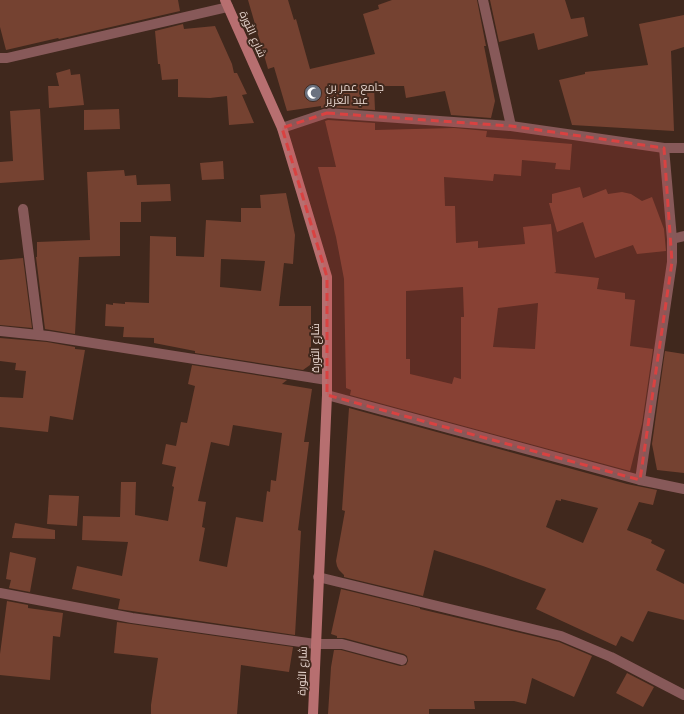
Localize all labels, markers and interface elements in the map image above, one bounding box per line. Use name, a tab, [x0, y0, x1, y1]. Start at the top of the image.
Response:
street label: شارع الثورة	[236, 8, 270, 60]
place label: جامع عمر بن عبد العزيز	[325, 79, 384, 108]
mosque icon: جامع عمر بن عبد العزيز	[303, 83, 323, 103]
street label: شارع الثورة	[307, 323, 323, 373]
street label: شارع الثورة	[293, 646, 311, 696]

